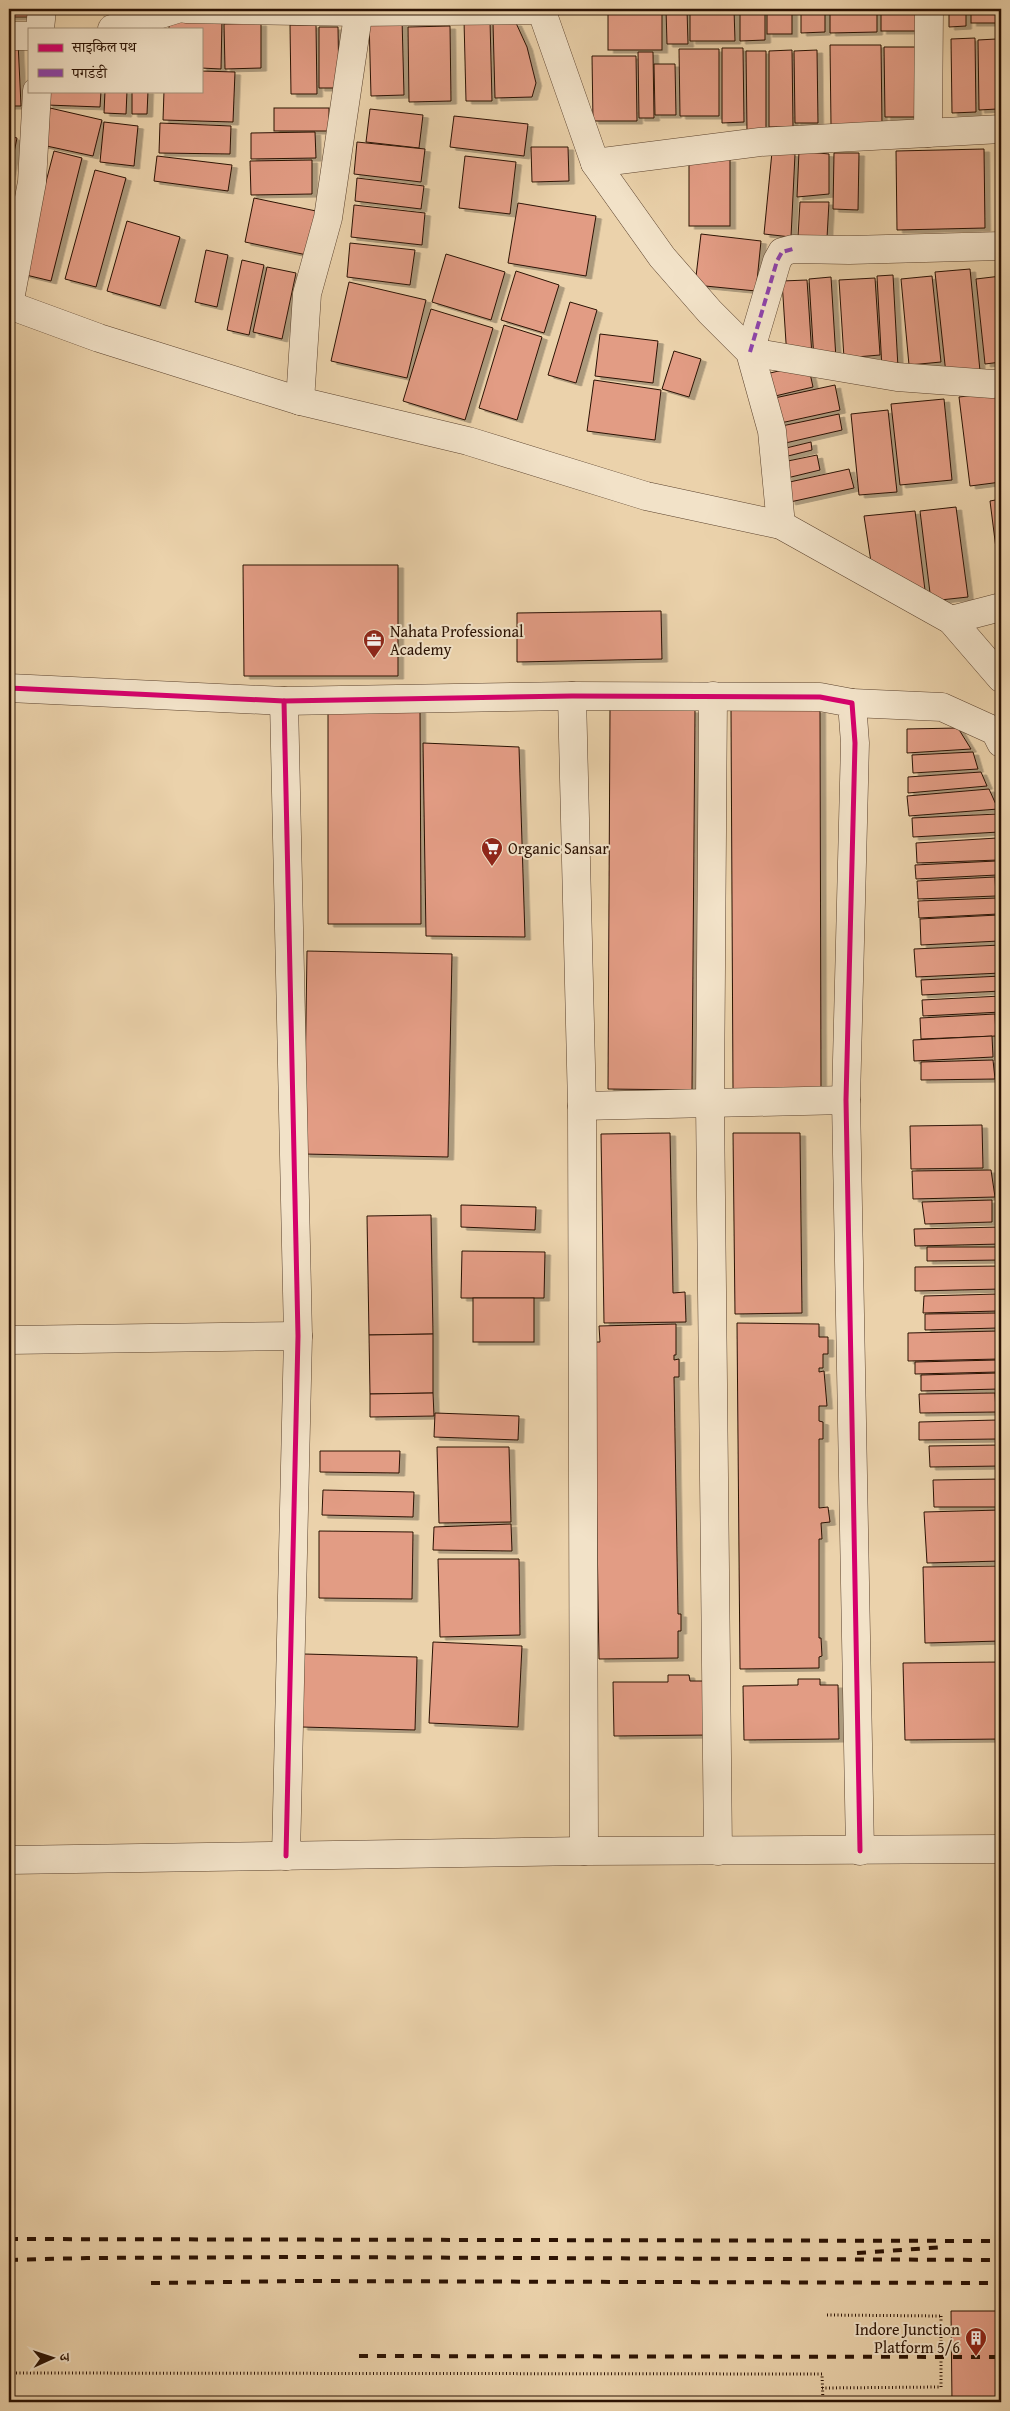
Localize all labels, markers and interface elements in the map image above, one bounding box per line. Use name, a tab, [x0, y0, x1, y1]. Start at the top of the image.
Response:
legend	[28, 28, 202, 92]
text: साइकिल पथ	[71, 36, 138, 57]
text: पगडंडी	[71, 62, 108, 83]
place label: Nahata Professional Academy	[390, 619, 524, 661]
office icon: Nahata Professional Academy	[362, 628, 386, 659]
supermarket icon: Organic Sansar	[480, 836, 504, 867]
place label: Organic Sansar	[508, 836, 609, 860]
place label: Indore Junction Platform 5/6	[855, 2317, 960, 2359]
building icon: Indore Junction Platform 5/6	[964, 2326, 988, 2357]
north arrow	[28, 2334, 78, 2384]
text: उ	[55, 2352, 75, 2362]

